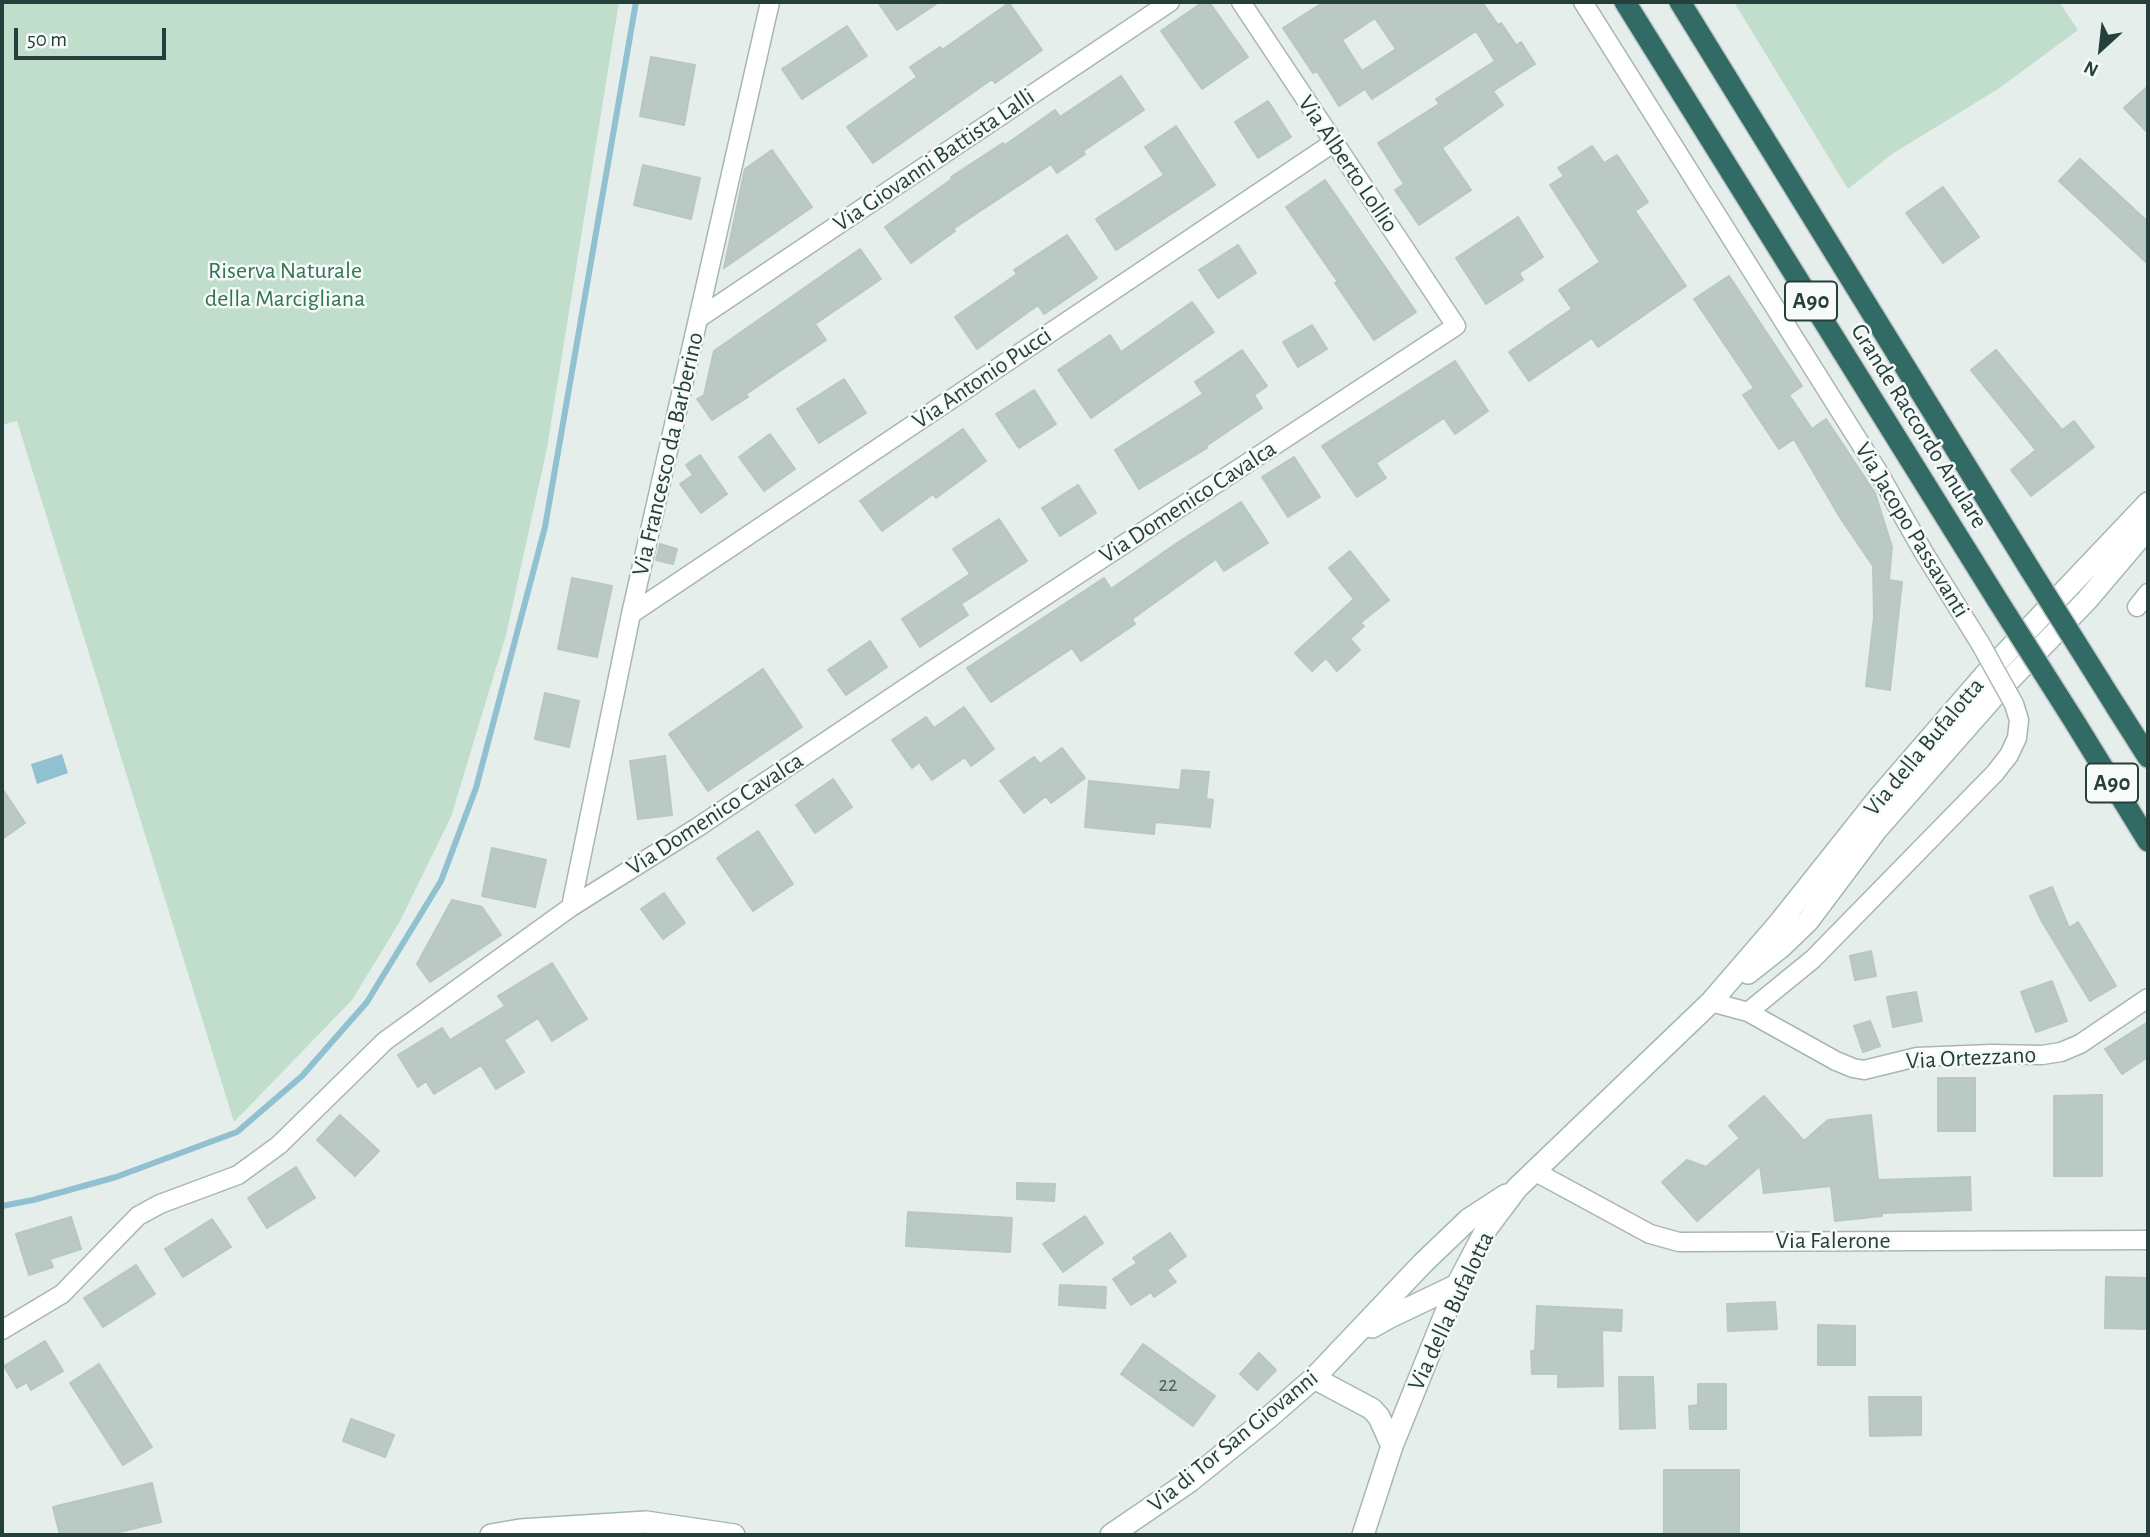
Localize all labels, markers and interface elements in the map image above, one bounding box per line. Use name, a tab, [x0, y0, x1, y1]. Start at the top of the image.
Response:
scale bar	[18, 14, 170, 58]
north arrow	[2066, 14, 2136, 84]
text: 50 m	[27, 29, 67, 50]
text: N	[2081, 57, 2101, 80]
street label: Via Giovanni Battista Lalli	[828, 82, 1040, 238]
street label: Via Alberto Lollio	[1292, 90, 1404, 238]
park label: Riserva Naturale della Marcigliana	[205, 257, 365, 313]
road number: A90	[1785, 282, 1837, 320]
street label: Grande Raccordo Anulare	[1844, 318, 1994, 534]
street label: Via Antonio Pucci	[907, 321, 1057, 435]
street label: Via Francesco da Barberino	[626, 329, 710, 579]
street label: Via Domenico Cavalca	[1094, 434, 1282, 570]
street label: Via Jacopo Passavanti	[1848, 437, 1976, 623]
street label: Via della Bufalotta	[1858, 672, 1990, 822]
street label: Via Domenico Cavalca	[621, 746, 809, 882]
road number: A90	[2086, 764, 2138, 803]
street label: Via Ortezzano	[1905, 1040, 2037, 1076]
street label: Via della Bufalotta	[1402, 1227, 1500, 1395]
street label: Via Falerone	[1776, 1227, 1890, 1255]
street label: Via di Tor San Giovanni	[1142, 1364, 1324, 1518]
house number: 22	[1158, 1372, 1178, 1398]

